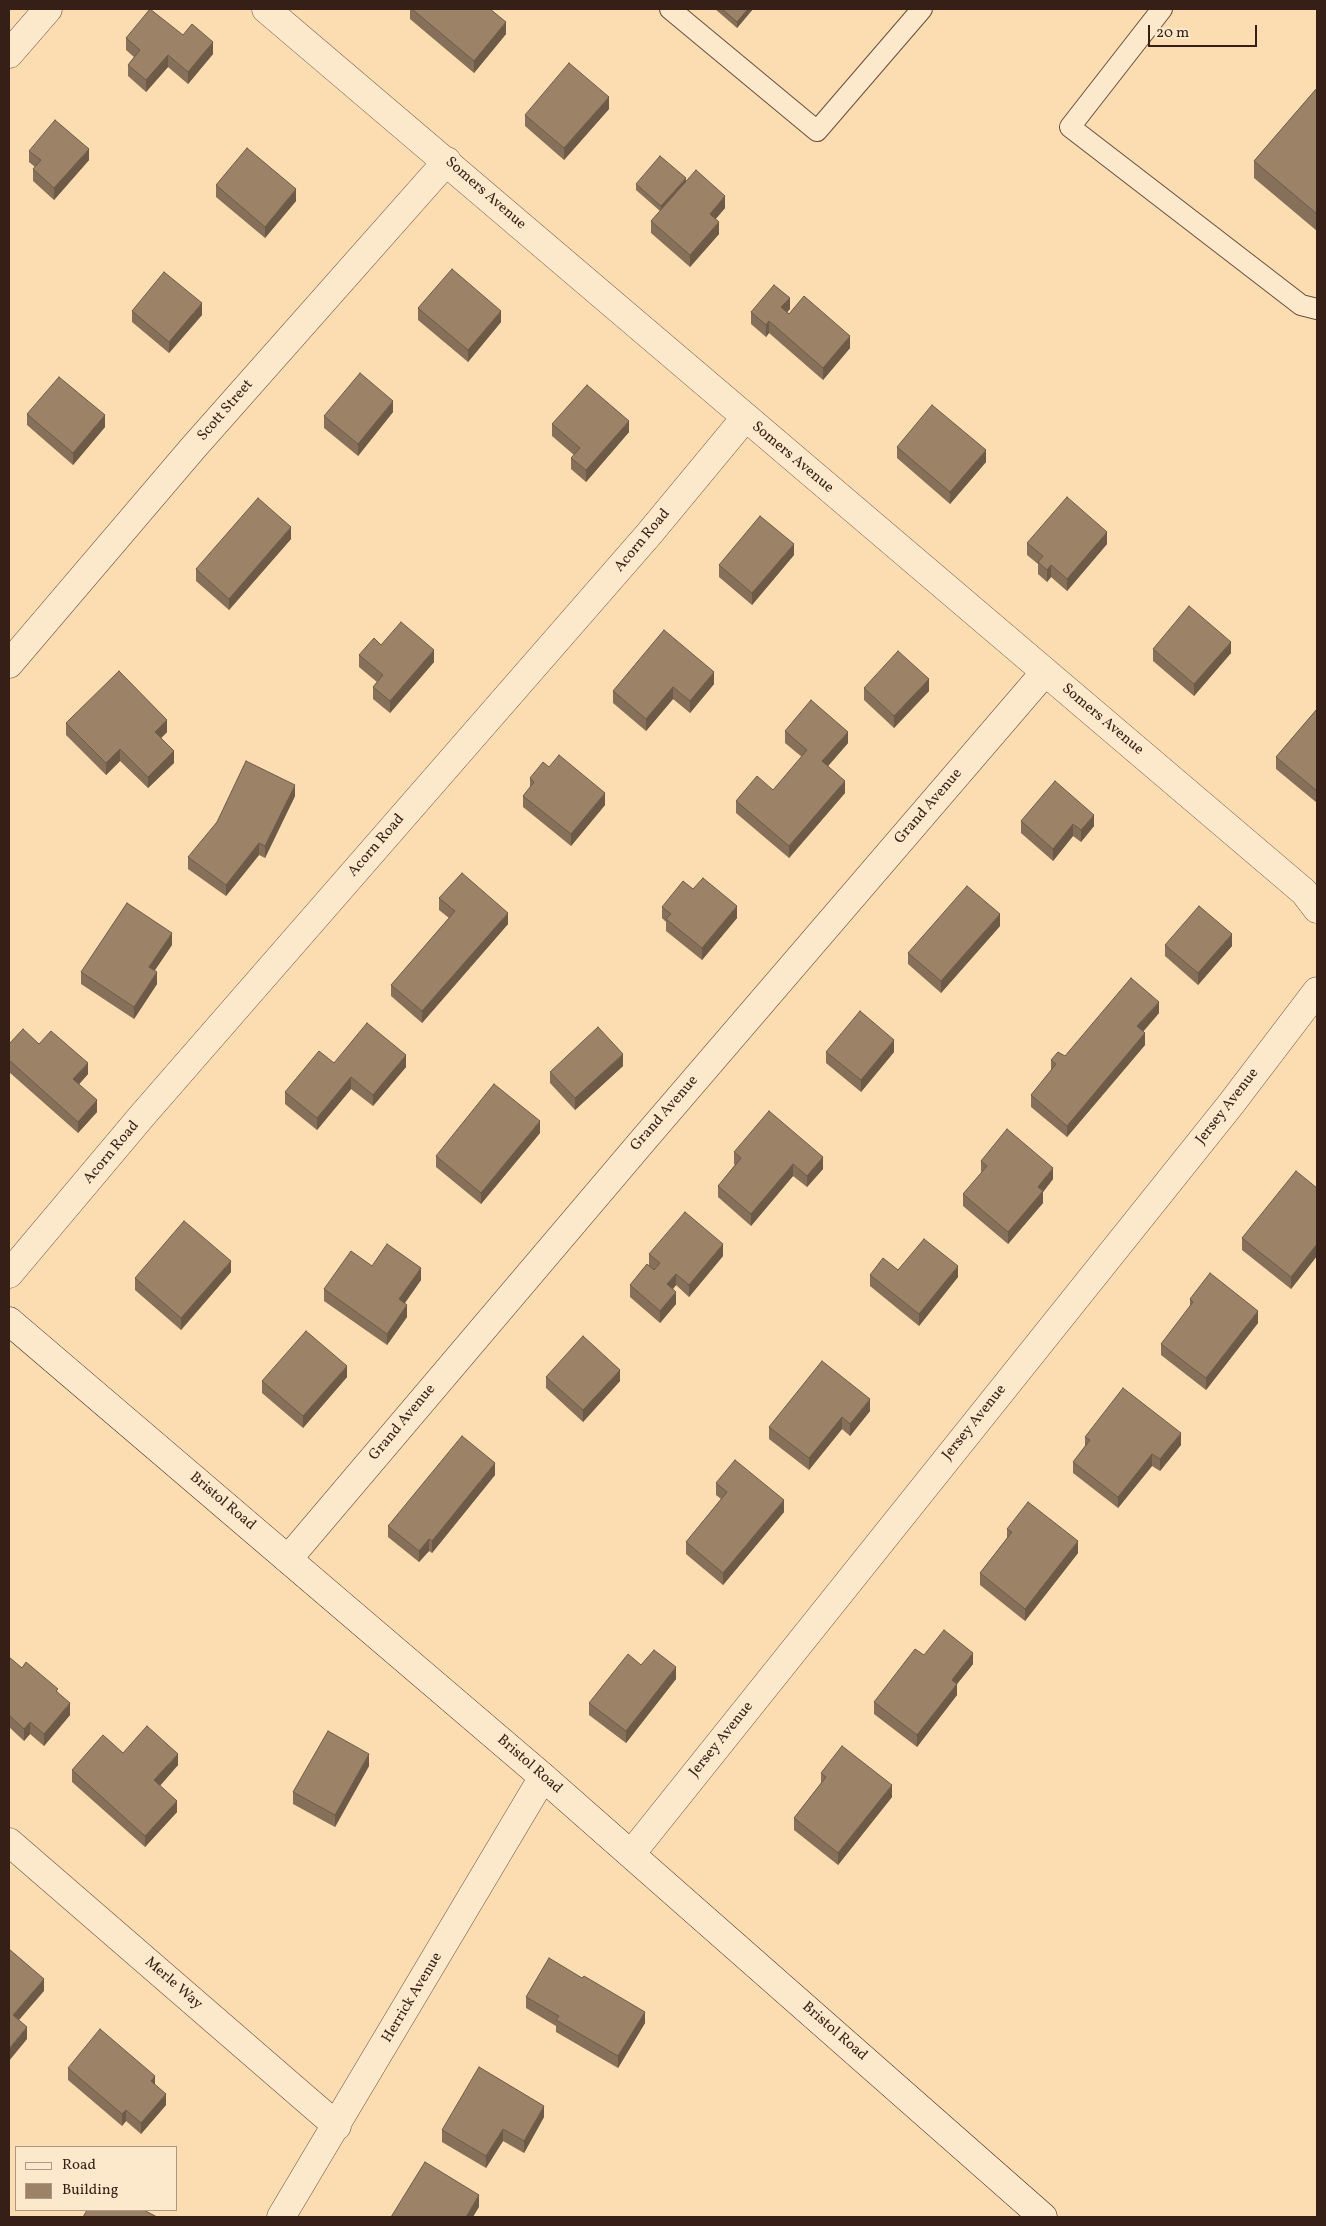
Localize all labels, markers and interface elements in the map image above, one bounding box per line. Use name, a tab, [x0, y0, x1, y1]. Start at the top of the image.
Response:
scale bar	[1151, 15, 1260, 47]
text: 20 m	[1156, 23, 1189, 44]
street label: Somers Avenue	[441, 154, 529, 234]
street label: Scott Street	[194, 377, 258, 445]
street label: Somers Avenue	[747, 419, 837, 497]
street label: Acorn Road	[611, 506, 675, 576]
street label: Somers Avenue	[1057, 681, 1147, 759]
street label: Grand Avenue	[891, 766, 967, 848]
street label: Acorn Road	[345, 811, 409, 881]
street label: Jersey Avenue	[1193, 1065, 1263, 1149]
street label: Grand Avenue	[627, 1073, 703, 1155]
street label: Acorn Road	[80, 1118, 144, 1188]
street label: Grand Avenue	[366, 1381, 440, 1465]
street label: Jersey Avenue	[939, 1382, 1011, 1464]
street label: Bristol Road	[185, 1469, 259, 1535]
street label: Jersey Avenue	[686, 1699, 758, 1781]
street label: Bristol Road	[493, 1732, 565, 1798]
street label: Herrick Avenue	[379, 1950, 447, 2046]
street label: Merle Way	[140, 1954, 206, 2014]
street label: Bristol Road	[798, 1999, 870, 2065]
legend	[15, 2146, 178, 2211]
text: Road	[62, 2155, 96, 2176]
text: Building	[62, 2180, 118, 2201]

